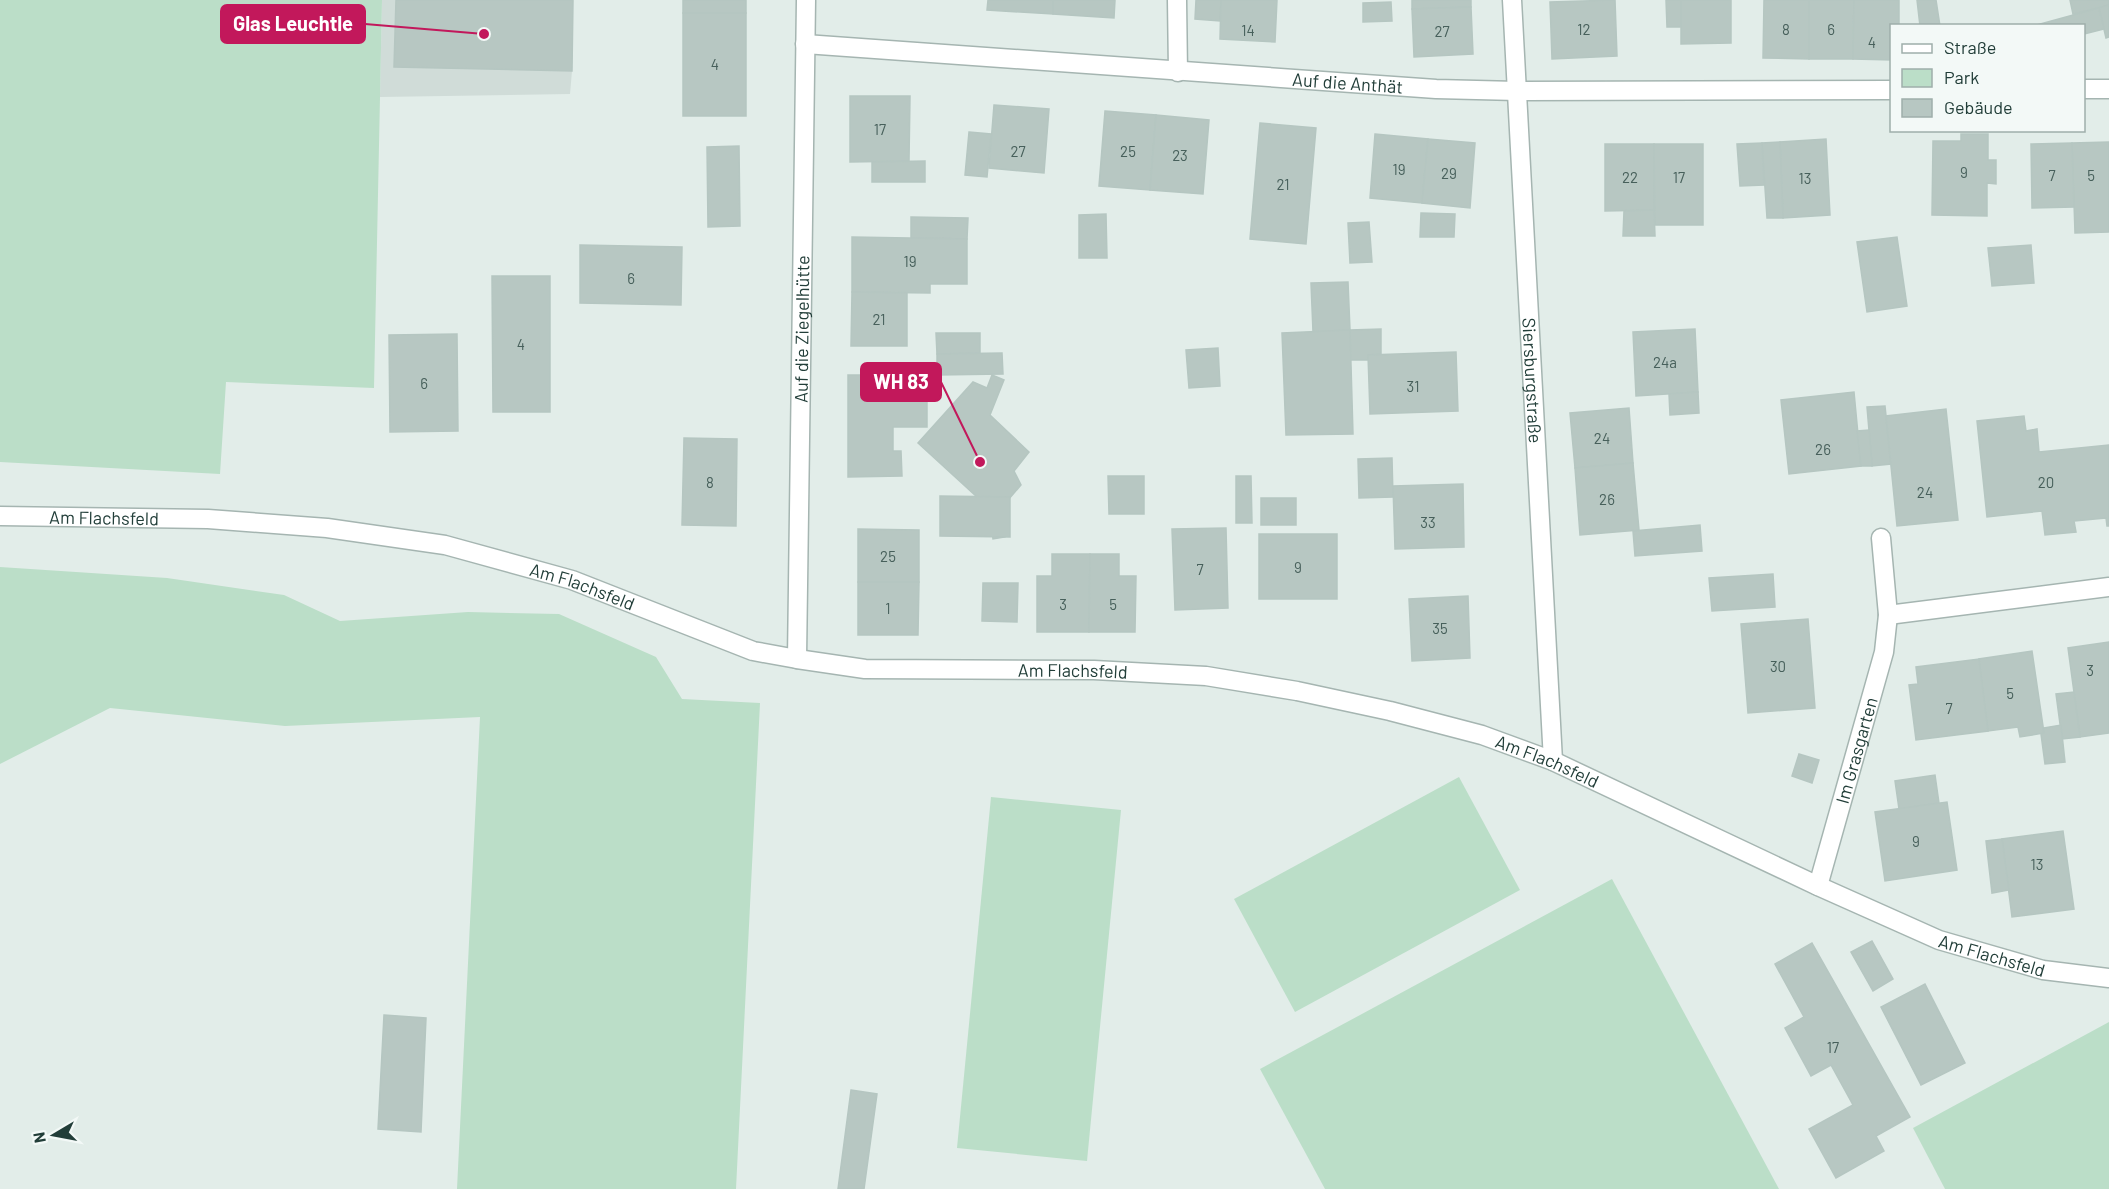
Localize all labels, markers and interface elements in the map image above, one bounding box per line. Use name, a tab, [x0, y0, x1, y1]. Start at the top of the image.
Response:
callout: Glas Leuchtle	[221, 5, 365, 43]
text: Glas Leuchtle	[233, 11, 353, 35]
house number: 12	[1577, 20, 1591, 38]
house number: 8	[1782, 20, 1790, 38]
house number: 6	[1827, 20, 1835, 38]
house number: 14	[1241, 21, 1255, 39]
house number: 27	[1434, 22, 1450, 40]
legend	[1890, 24, 2085, 132]
house number: 4	[1868, 33, 1876, 51]
text: Straße	[1944, 36, 1996, 58]
house number: 4	[711, 55, 719, 73]
text: Park	[1944, 66, 1979, 88]
street label: Auf die Anthät	[1292, 68, 1404, 98]
text: Gebäude	[1944, 96, 2013, 118]
house number: 17	[874, 120, 886, 138]
house number: 27	[1010, 142, 1026, 160]
house number: 25	[1120, 142, 1136, 160]
house number: 23	[1172, 146, 1188, 164]
house number: 19	[1392, 160, 1406, 178]
house number: 9	[1960, 163, 1968, 181]
house number: 29	[1441, 164, 1457, 182]
house number: 7	[2048, 166, 2056, 184]
house number: 5	[2087, 166, 2095, 184]
house number: 22	[1622, 168, 1638, 186]
house number: 17	[1673, 168, 1685, 186]
house number: 13	[1799, 169, 1811, 187]
house number: 21	[1276, 175, 1290, 193]
house number: 19	[903, 252, 917, 270]
street label: Auf die Ziegelhütte	[789, 255, 814, 403]
house number: 6	[627, 269, 635, 287]
house number: 21	[872, 310, 886, 328]
street label: Siersburgstraße	[1518, 317, 1547, 444]
house number: 4	[517, 335, 525, 353]
house number: 24a	[1653, 353, 1677, 371]
callout: WH 83	[861, 363, 941, 401]
text: WH 83	[873, 369, 929, 393]
house number: 6	[420, 374, 428, 392]
house number: 31	[1407, 377, 1419, 395]
house number: 24	[1594, 429, 1610, 447]
house number: 26	[1815, 440, 1831, 458]
house number: 8	[706, 473, 714, 491]
house number: 20	[2038, 473, 2054, 491]
house number: 24	[1917, 483, 1933, 501]
house number: 26	[1599, 490, 1615, 508]
street label: Am Flachsfeld	[49, 506, 159, 529]
house number: 33	[1420, 513, 1436, 531]
house number: 25	[880, 547, 896, 565]
street label: Am Flachsfeld	[527, 558, 638, 615]
house number: 9	[1294, 558, 1302, 576]
house number: 7	[1196, 560, 1204, 578]
house number: 3	[1059, 595, 1067, 613]
house number: 5	[1109, 595, 1117, 613]
house number: 1	[885, 599, 891, 617]
house number: 35	[1432, 619, 1448, 637]
house number: 30	[1770, 657, 1786, 675]
street label: Am Flachsfeld	[1018, 659, 1128, 683]
house number: 3	[2086, 661, 2094, 679]
house number: 5	[2006, 684, 2014, 702]
street label: Im Grasgarten	[1831, 694, 1882, 806]
house number: 7	[1945, 699, 1953, 717]
street label: Am Flachsfeld	[1493, 730, 1602, 792]
house number: 9	[1912, 832, 1920, 850]
house number: 13	[2031, 855, 2043, 873]
street label: Am Flachsfeld	[1936, 929, 2048, 981]
house number: 17	[1827, 1038, 1839, 1056]
north arrow	[24, 1105, 84, 1165]
text: N	[28, 1131, 49, 1145]

